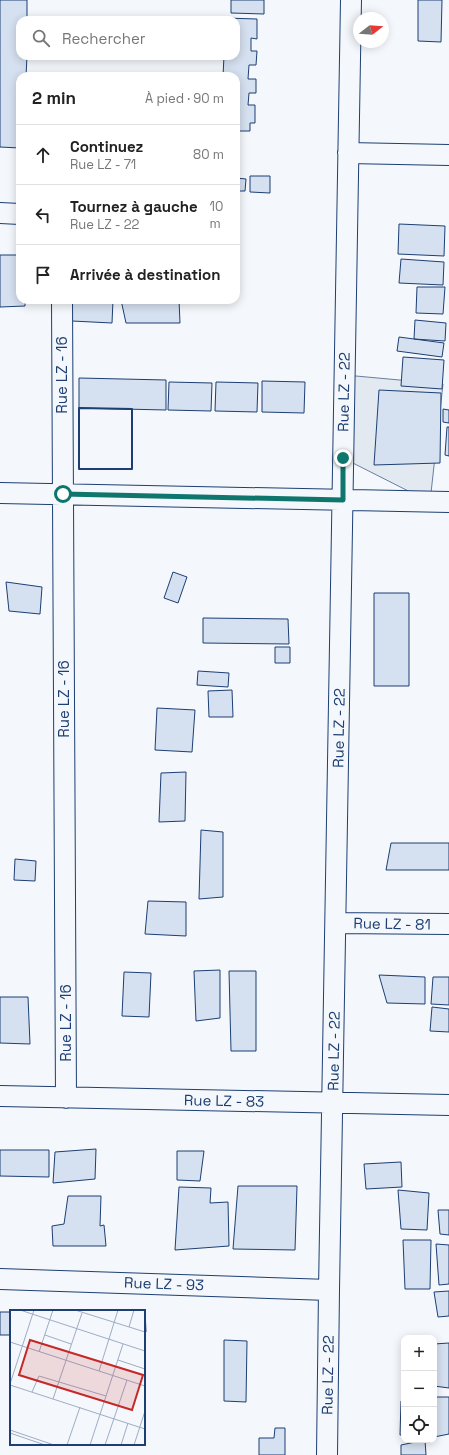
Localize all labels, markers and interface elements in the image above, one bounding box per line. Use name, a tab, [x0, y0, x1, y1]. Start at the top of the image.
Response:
north arrow	[353, 12, 389, 48]
search box	[16, 16, 240, 60]
icon: search	[30, 27, 52, 49]
text: Rechercher	[62, 29, 145, 48]
text: 2 min	[32, 87, 76, 109]
text: À pied · 90 m	[145, 90, 224, 107]
text: Continuez	[70, 137, 143, 156]
icon: ahead	[32, 144, 54, 166]
text: 80 m	[193, 146, 224, 163]
text: Rue LZ - 71	[70, 156, 136, 173]
text: Tournez à gauche	[70, 197, 198, 216]
text: 10 m	[210, 198, 223, 232]
icon: left	[32, 204, 54, 226]
text: Rue LZ - 22	[70, 216, 139, 233]
icon: arrive	[32, 264, 54, 286]
text: Arrivée à destination	[70, 265, 220, 284]
street label: Rue LZ - 16	[52, 336, 71, 414]
street label: Rue LZ - 22	[333, 352, 354, 432]
route end	[334, 449, 352, 467]
route start	[54, 485, 72, 503]
street label: Rue LZ - 16	[54, 660, 73, 738]
street label: Rue LZ - 22	[328, 688, 349, 768]
street label: Rue LZ - 81	[353, 913, 431, 934]
street label: Rue LZ - 16	[56, 984, 75, 1062]
street label: Rue LZ - 22	[323, 1011, 344, 1091]
street label: Rue LZ - 83	[184, 1090, 264, 1111]
street label: Rue LZ - 93	[124, 1273, 204, 1294]
inset map	[10, 1310, 145, 1445]
street label: Rue LZ - 22	[317, 1335, 338, 1415]
map controls	[401, 1335, 437, 1443]
button: +	[401, 1335, 437, 1371]
button: −	[401, 1371, 437, 1407]
button: locate	[401, 1407, 437, 1443]

